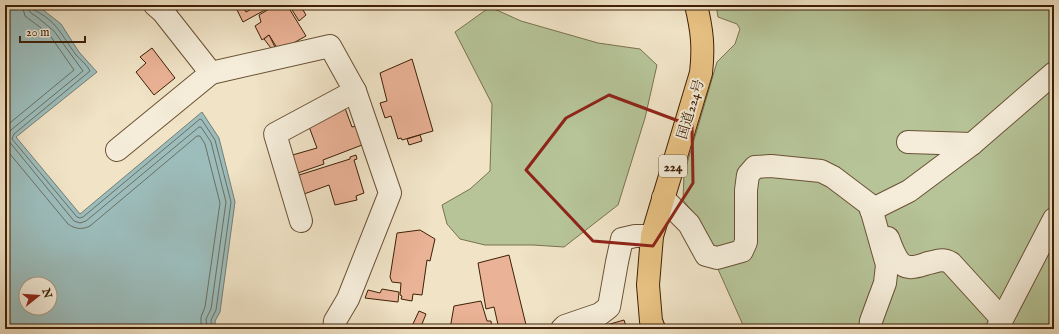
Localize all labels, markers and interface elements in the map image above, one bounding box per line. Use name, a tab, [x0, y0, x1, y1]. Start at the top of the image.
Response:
scale bar	[20, 18, 85, 44]
text: 20 m	[26, 25, 49, 40]
street label: 国道224号	[673, 77, 709, 142]
road number: 224	[659, 155, 687, 177]
north arrow	[18, 276, 58, 316]
text: N	[38, 286, 55, 300]

